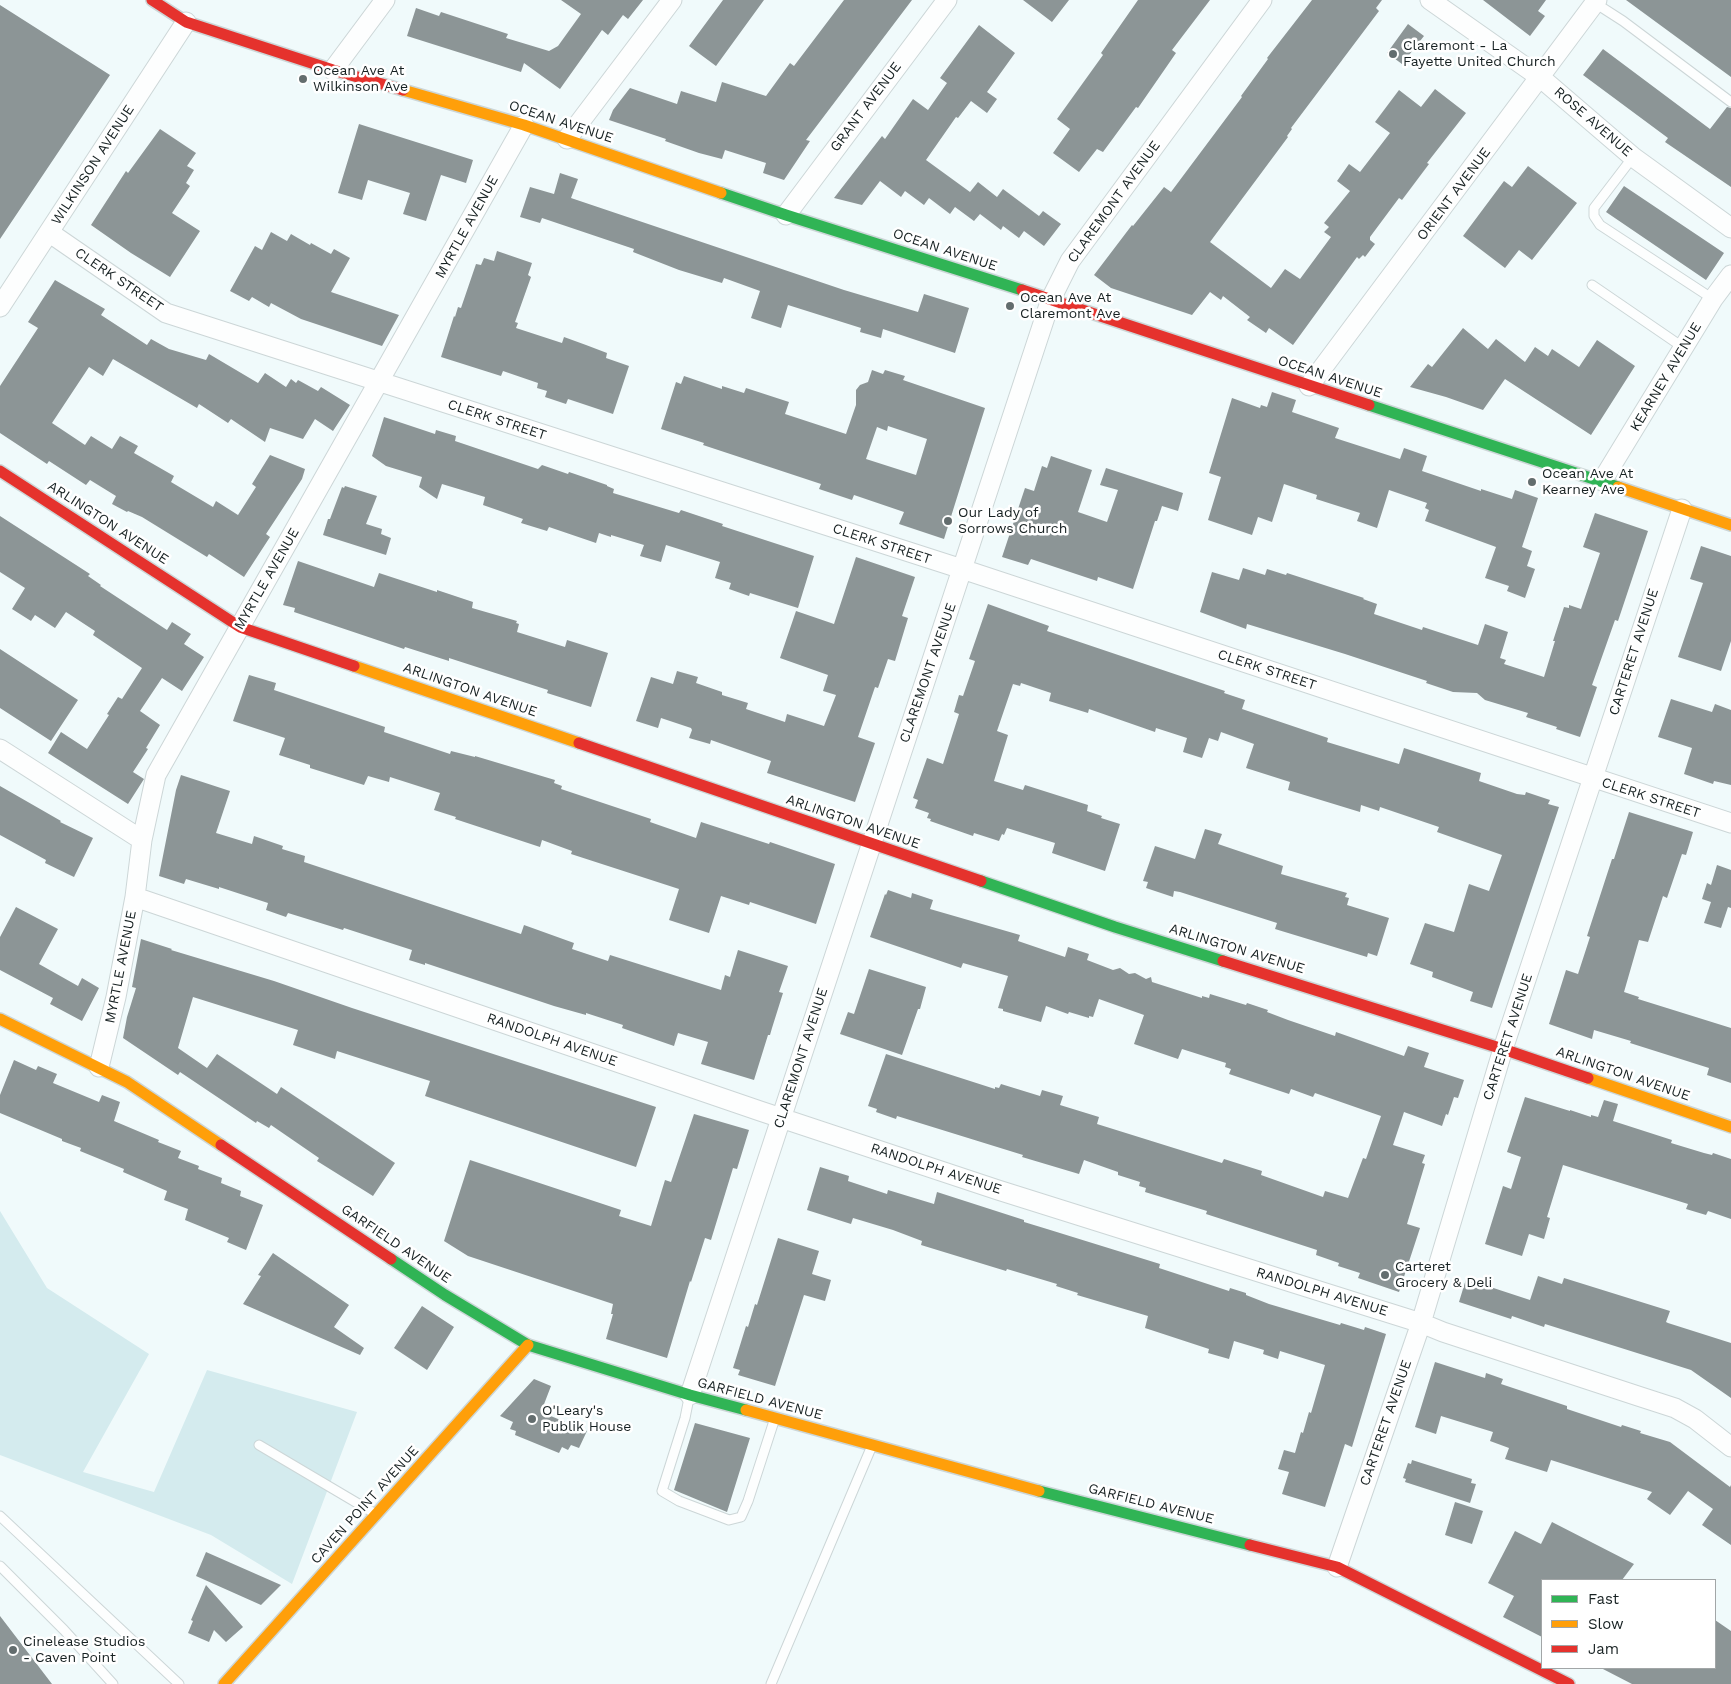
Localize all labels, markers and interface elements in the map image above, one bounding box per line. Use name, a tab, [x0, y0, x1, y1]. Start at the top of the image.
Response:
place label: Claremont - La Fayette United Church	[1403, 38, 1556, 70]
marker: Claremont - La Fayette United Church	[1387, 48, 1399, 60]
street label: GRANT AVENUE	[827, 59, 905, 155]
place label: Ocean Ave At Wilkinson Ave	[313, 63, 408, 95]
marker: Ocean Ave At Wilkinson Ave	[297, 73, 309, 85]
street label: ROSE AVENUE	[1551, 84, 1635, 160]
street label: OCEAN AVENUE	[507, 97, 615, 147]
street label: WILKINSON AVENUE	[48, 102, 138, 228]
street label: CLAREMONT AVENUE	[1064, 138, 1164, 266]
street label: ORIENT AVENUE	[1414, 144, 1494, 244]
street label: MYRTLE AVENUE	[432, 173, 502, 281]
street label: OCEAN AVENUE	[891, 225, 999, 275]
street label: CLERK STREET	[72, 244, 166, 316]
place label: Ocean Ave At Claremont Ave	[1020, 290, 1120, 322]
marker: Ocean Ave At Claremont Ave	[1004, 300, 1016, 312]
street label: KEARNEY AVENUE	[1627, 319, 1705, 435]
street label: OCEAN AVENUE	[1276, 352, 1384, 402]
street label: CLERK STREET	[446, 396, 548, 444]
place label: Ocean Ave At Kearney Ave	[1542, 466, 1633, 498]
marker: Ocean Ave At Kearney Ave	[1526, 476, 1538, 488]
street label: ARLINGTON AVENUE	[44, 478, 172, 568]
place label: Our Lady of Sorrows Church	[958, 505, 1067, 538]
marker: Our Lady of Sorrows Church	[942, 515, 954, 527]
street label: CLERK STREET	[831, 520, 933, 568]
street label: MYRTLE AVENUE	[231, 525, 303, 633]
street label: CARTERET AVENUE	[1606, 587, 1662, 717]
street label: CLAREMONT AVENUE	[896, 601, 960, 745]
street label: CLERK STREET	[1216, 646, 1318, 694]
street label: ARLINGTON AVENUE	[401, 659, 539, 721]
street label: CLERK STREET	[1600, 774, 1702, 822]
street label: ARLINGTON AVENUE	[784, 791, 922, 853]
street label: MYRTLE AVENUE	[102, 909, 140, 1025]
street label: ARLINGTON AVENUE	[1167, 920, 1307, 978]
street label: CARTERET AVENUE	[1480, 972, 1536, 1102]
street label: CLAREMONT AVENUE	[770, 986, 832, 1130]
street label: RANDOLPH AVENUE	[485, 1010, 619, 1070]
street label: ARLINGTON AVENUE	[1554, 1043, 1692, 1105]
street label: RANDOLPH AVENUE	[868, 1140, 1004, 1198]
street label: GARFIELD AVENUE	[338, 1201, 454, 1287]
place label: Carteret Grocery & Deli	[1395, 1259, 1492, 1292]
street label: RANDOLPH AVENUE	[1254, 1264, 1390, 1320]
marker: Carteret Grocery & Deli	[1379, 1269, 1391, 1281]
street label: CARTERET AVENUE	[1357, 1358, 1415, 1488]
street label: GARFIELD AVENUE	[695, 1374, 825, 1424]
place label: O'Leary's Publik House	[542, 1403, 631, 1435]
marker: O'Leary's Publik House	[526, 1413, 538, 1425]
street label: CAVEN POINT AVENUE	[307, 1442, 423, 1568]
street label: GARFIELD AVENUE	[1086, 1480, 1216, 1528]
legend	[1541, 1579, 1716, 1669]
text: Fast	[1588, 1590, 1619, 1608]
text: Slow	[1588, 1615, 1624, 1633]
place label: Cinelease Studios - Caven Point	[23, 1634, 145, 1666]
text: Jam	[1588, 1640, 1619, 1658]
marker: Cinelease Studios - Caven Point	[7, 1644, 19, 1656]

